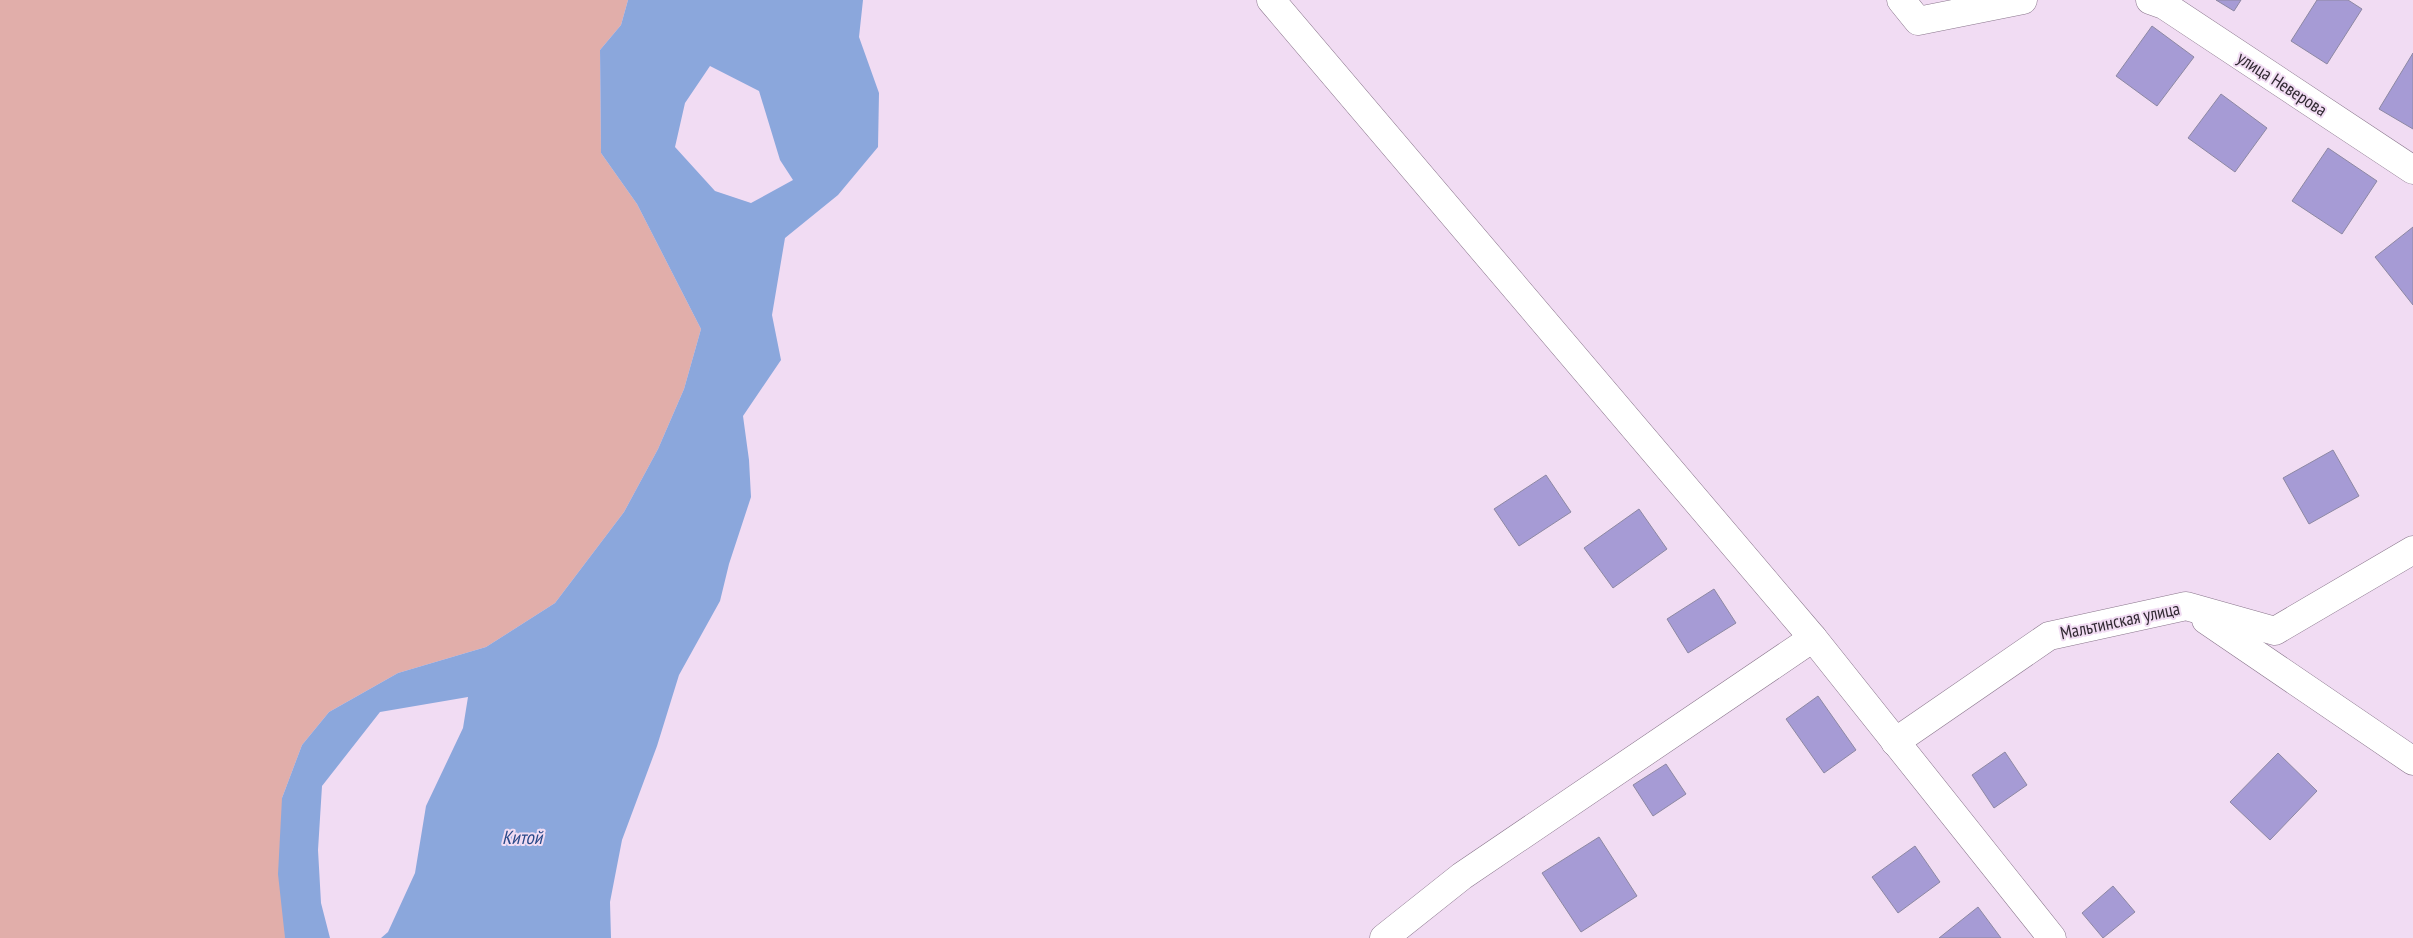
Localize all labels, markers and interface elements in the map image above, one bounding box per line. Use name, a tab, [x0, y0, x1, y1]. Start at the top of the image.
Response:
street label: улица Неверова	[2233, 46, 2332, 121]
street label: Мальтинская улица	[2058, 597, 2182, 644]
water label: Китой	[502, 825, 544, 849]

